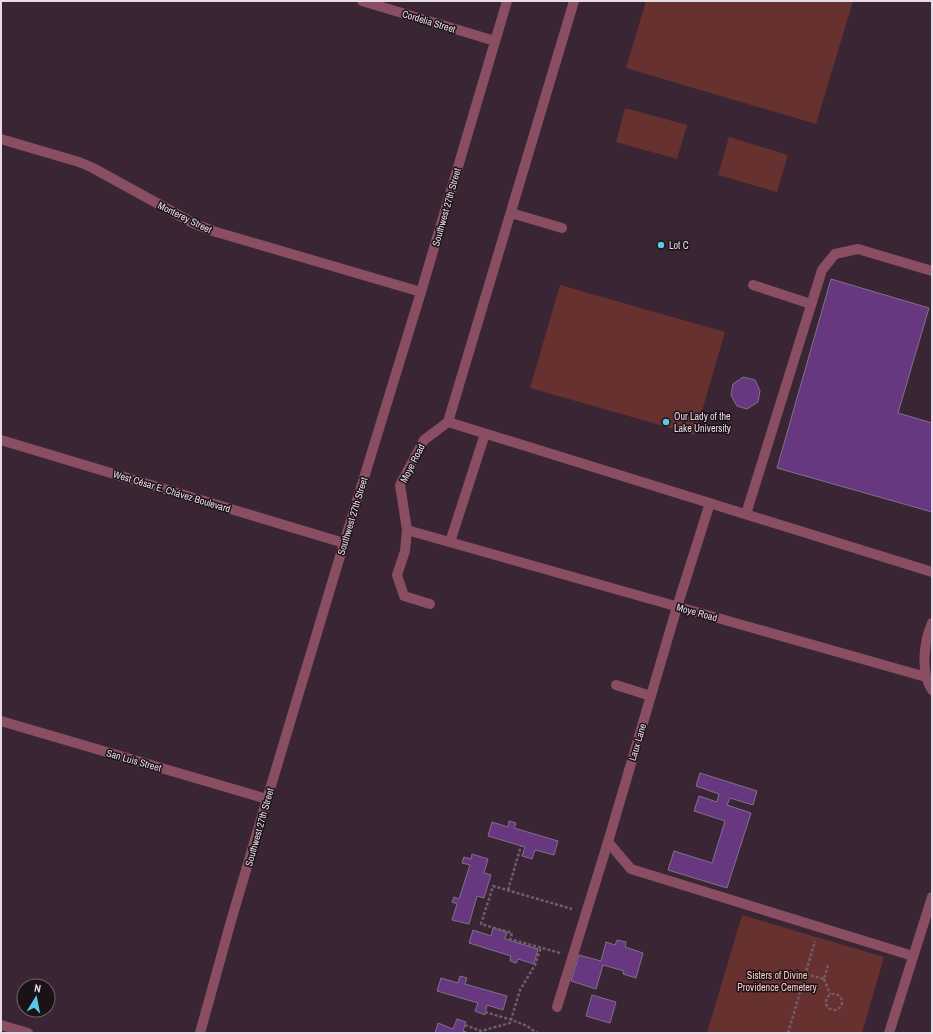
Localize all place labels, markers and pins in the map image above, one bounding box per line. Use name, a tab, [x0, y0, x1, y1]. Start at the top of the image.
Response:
place label: Lot C	[669, 239, 689, 252]
marker: Lot C	[656, 240, 666, 250]
place label: Our Lady of the Lake University	[674, 410, 732, 435]
marker: Our Lady of the Lake University	[661, 417, 671, 427]

